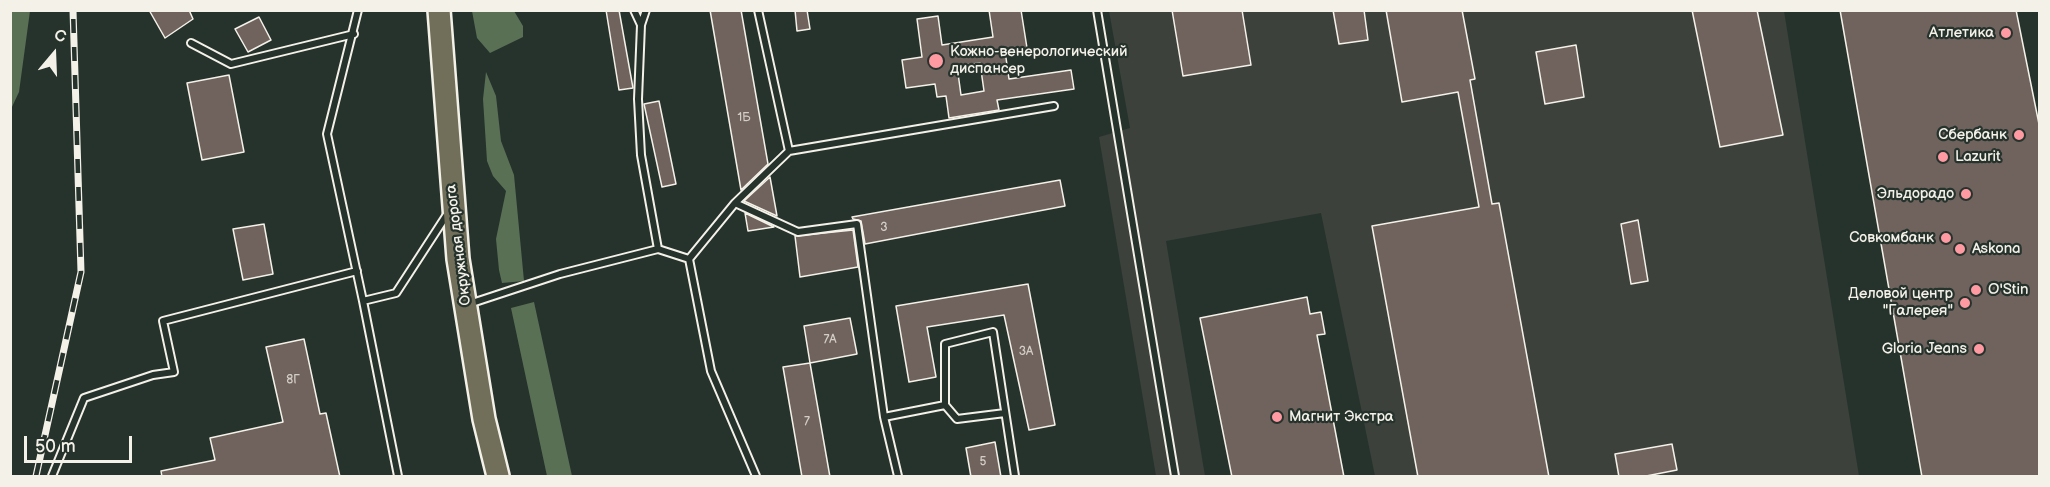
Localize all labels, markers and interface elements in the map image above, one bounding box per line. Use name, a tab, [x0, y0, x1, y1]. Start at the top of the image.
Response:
north arrow	[24, 24, 84, 84]
place label: Атлетика	[1929, 24, 1994, 42]
text: С	[52, 26, 68, 47]
marker: Атлетика	[1999, 26, 2013, 40]
place label: Кожно-венерологический диспансер	[950, 43, 1128, 78]
marker: Кожно-венерологический диспансер	[927, 52, 945, 70]
house number: 1Б	[738, 111, 750, 125]
place label: Сбербанк	[1938, 126, 2007, 144]
marker: Сбербанк	[2012, 128, 2026, 142]
place label: Lazurit	[1955, 148, 2001, 166]
marker: Lazurit	[1936, 150, 1950, 164]
street label: Окружная дорога	[443, 183, 475, 307]
place label: Эльдорадо	[1877, 185, 1954, 203]
marker: Эльдорадо	[1959, 187, 1973, 201]
house number: 3	[880, 221, 888, 235]
place label: Совкомбанк	[1849, 229, 1934, 247]
marker: Совкомбанк	[1939, 231, 1953, 245]
place label: Askona	[1972, 240, 2021, 258]
marker: Askona	[1953, 242, 1967, 256]
place label: O'Stin	[1988, 281, 2028, 299]
marker: O'Stin	[1969, 283, 1983, 297]
place label: Деловой центр "Галерея"	[1848, 285, 1953, 320]
marker: Деловой центр "Галерея"	[1958, 296, 1972, 310]
house number: 7А	[823, 333, 837, 347]
place label: Gloria Jeans	[1882, 340, 1967, 358]
marker: Gloria Jeans	[1972, 342, 1986, 356]
house number: 3А	[1019, 345, 1033, 359]
house number: 8Г	[286, 373, 300, 387]
place label: Магнит Экстра	[1289, 408, 1394, 426]
marker: Магнит Экстра	[1270, 410, 1284, 424]
house number: 7	[804, 415, 810, 429]
scale bar	[27, 424, 135, 462]
text: 50 m	[35, 436, 76, 457]
house number: 5	[980, 455, 986, 469]

